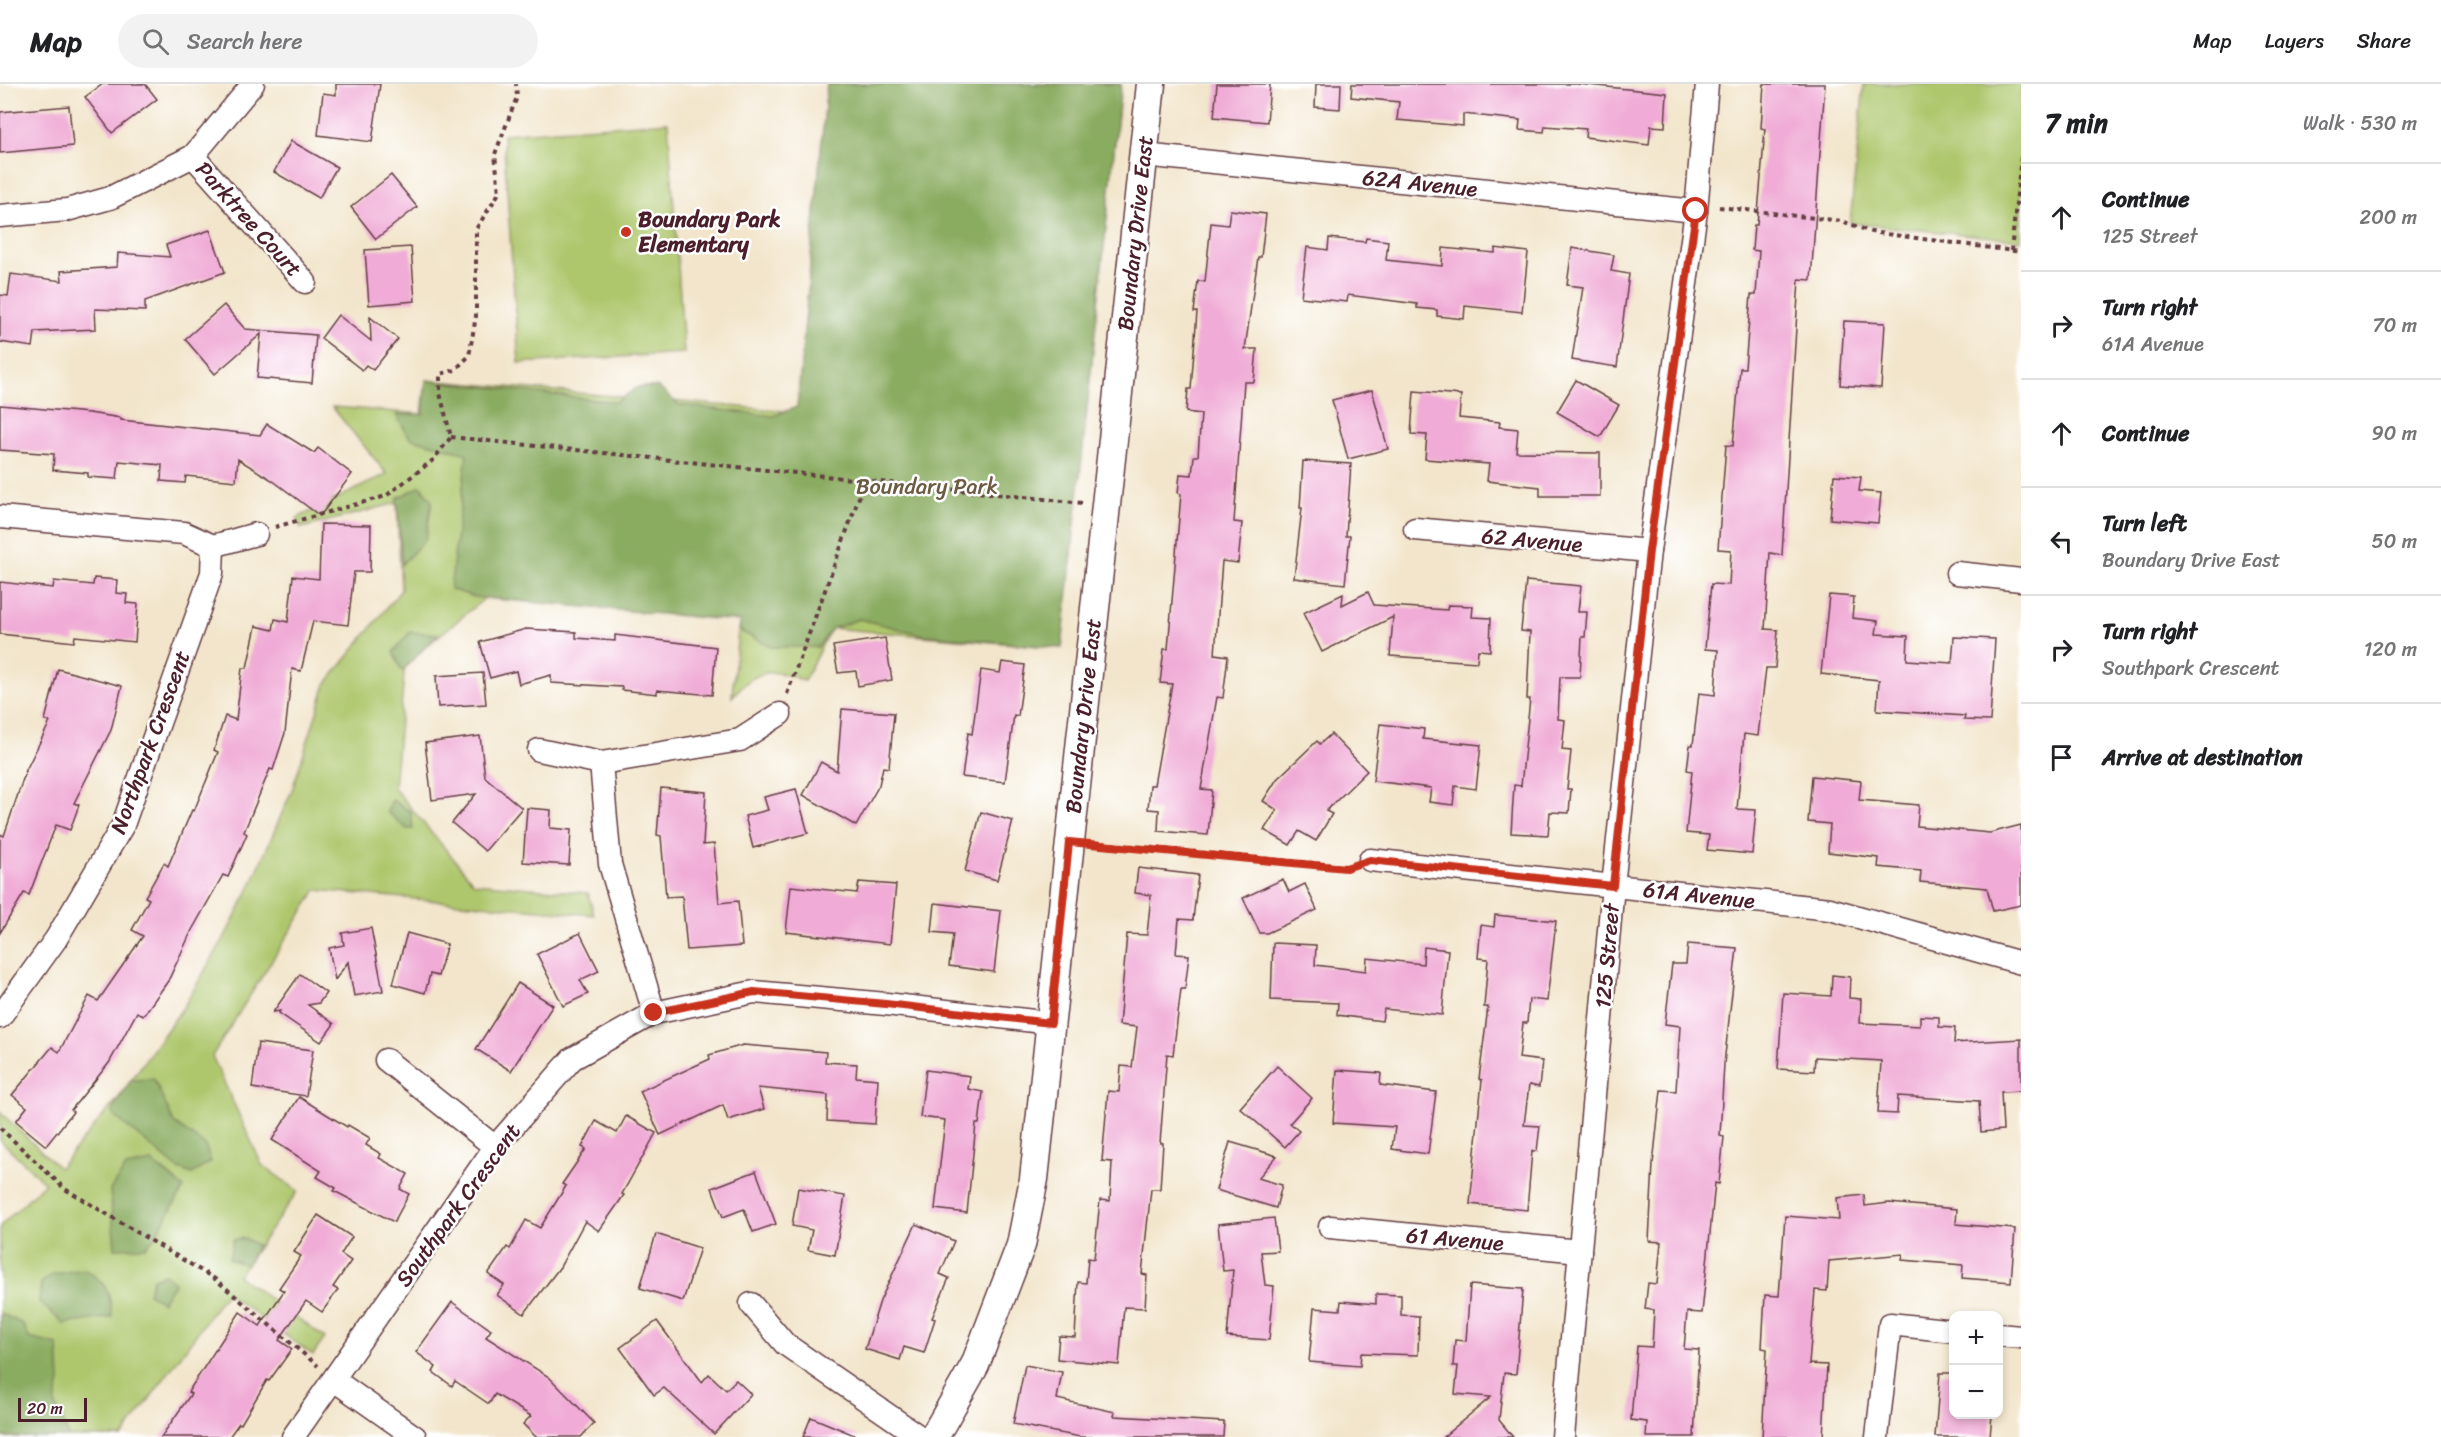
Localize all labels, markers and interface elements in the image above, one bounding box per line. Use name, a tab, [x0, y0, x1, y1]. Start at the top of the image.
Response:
search box	[118, 14, 538, 68]
text: Map	[30, 17, 82, 66]
text: Search here	[187, 22, 303, 61]
text: Map	[2193, 22, 2232, 60]
text: Layers	[2265, 22, 2324, 60]
text: Share	[2357, 22, 2411, 60]
icon: search	[139, 25, 172, 58]
text: 7 min	[2045, 100, 2108, 146]
text: Walk · 530 m	[2303, 106, 2417, 141]
street label: Boundary Drive East	[1105, 133, 1165, 333]
street label: Parktree Court	[186, 152, 313, 287]
street label: 62A Avenue	[1361, 158, 1480, 208]
text: Continue	[2102, 180, 2190, 219]
route start	[1682, 197, 1708, 223]
place label: Boundary Park Elementary	[638, 200, 781, 264]
text: 200 m	[2360, 200, 2417, 235]
icon: ahead	[2045, 201, 2078, 234]
text: 125 Street	[2102, 219, 2198, 254]
marker: Boundary Park Elementary	[619, 225, 633, 239]
text: Turn right	[2102, 288, 2197, 327]
text: 70 m	[2372, 308, 2417, 343]
icon: right	[2045, 309, 2078, 342]
text: 61A Avenue	[2102, 327, 2204, 362]
text: Continue	[2102, 414, 2190, 453]
text: 90 m	[2372, 416, 2417, 451]
icon: ahead	[2045, 417, 2078, 450]
park label: Boundary Park	[856, 467, 998, 506]
text: Turn left	[2102, 504, 2187, 543]
street label: 62 Avenue	[1480, 516, 1584, 564]
text: 50 m	[2372, 524, 2417, 559]
icon: left	[2045, 525, 2078, 558]
text: Boundary Drive East	[2102, 543, 2280, 578]
text: Turn right	[2102, 612, 2197, 651]
street label: Boundary Drive East	[1053, 616, 1113, 816]
text: 120 m	[2364, 632, 2417, 667]
icon: right	[2045, 633, 2078, 666]
street label: Northpark Crescent	[99, 644, 201, 839]
text: Southpark Crescent	[2102, 651, 2279, 686]
text: Arrive at destination	[2102, 738, 2303, 777]
icon: arrive	[2045, 741, 2078, 774]
street label: 61A Avenue	[1641, 870, 1757, 920]
street label: 125 Street	[1583, 901, 1631, 1010]
route end	[640, 999, 666, 1025]
street label: Southpark Crescent	[385, 1114, 531, 1295]
street label: 61 Avenue	[1405, 1215, 1506, 1263]
map controls	[1949, 1311, 2003, 1419]
button: +	[1949, 1311, 2003, 1365]
button: −	[1949, 1365, 2003, 1419]
text: 20 m	[27, 1394, 63, 1423]
scale bar	[18, 1395, 87, 1422]

